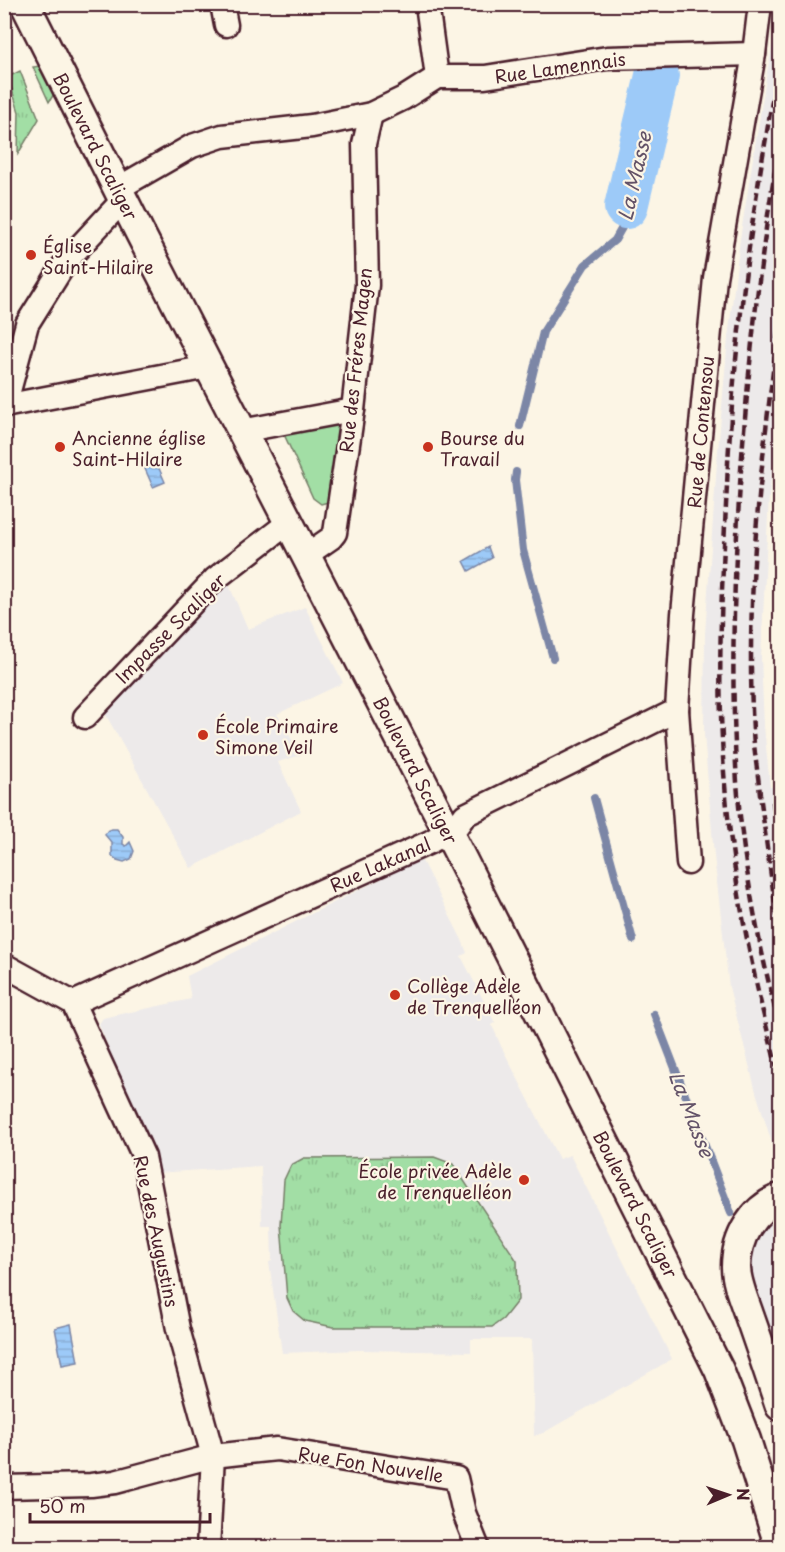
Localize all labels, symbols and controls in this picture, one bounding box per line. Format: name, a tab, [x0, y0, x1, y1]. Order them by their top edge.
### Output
street label: Rue Lamennais	[493, 44, 627, 90]
street label: Boulevard Scaliger	[47, 67, 145, 225]
water label: La Masse	[609, 127, 659, 223]
place label: Église Saint-Hilaire	[43, 232, 154, 280]
marker: Église Saint-Hilaire	[24, 248, 38, 262]
street label: Rue des Fréres Magen	[332, 266, 378, 454]
street label: Rue de Contensou	[680, 355, 720, 509]
place label: Ancienne église Saint-Hilaire	[72, 424, 206, 472]
place label: Bourse du Travail	[440, 424, 525, 472]
marker: Ancienne église Saint-Hilaire	[53, 440, 67, 454]
marker: Bourse du Travail	[421, 440, 435, 454]
street label: Impasse Scaliger	[109, 566, 232, 689]
street label: Boulevard Scaliger	[367, 691, 465, 849]
place label: École Primaire Simone Veil	[215, 712, 338, 760]
marker: École Primaire Simone Veil	[196, 728, 210, 742]
street label: Rue Lakanal	[325, 830, 435, 898]
place label: Collège Adèle de Trenquelléon	[407, 972, 542, 1020]
marker: Collège Adèle de Trenquelléon	[388, 988, 402, 1002]
water label: La Masse	[662, 1066, 723, 1163]
street label: Boulevard Scaliger	[587, 1125, 685, 1283]
street label: Rue des Augustins	[128, 1153, 186, 1309]
place label: École privée Adèle de Trenquelléon	[358, 1157, 512, 1205]
marker: École privée Adèle de Trenquelléon	[517, 1173, 531, 1187]
street label: Rue Fon Nouvelle	[296, 1439, 446, 1489]
north arrow	[698, 1465, 758, 1525]
scale bar	[30, 1486, 210, 1524]
text: N	[732, 1488, 756, 1501]
text: 50 m	[39, 1492, 86, 1519]

